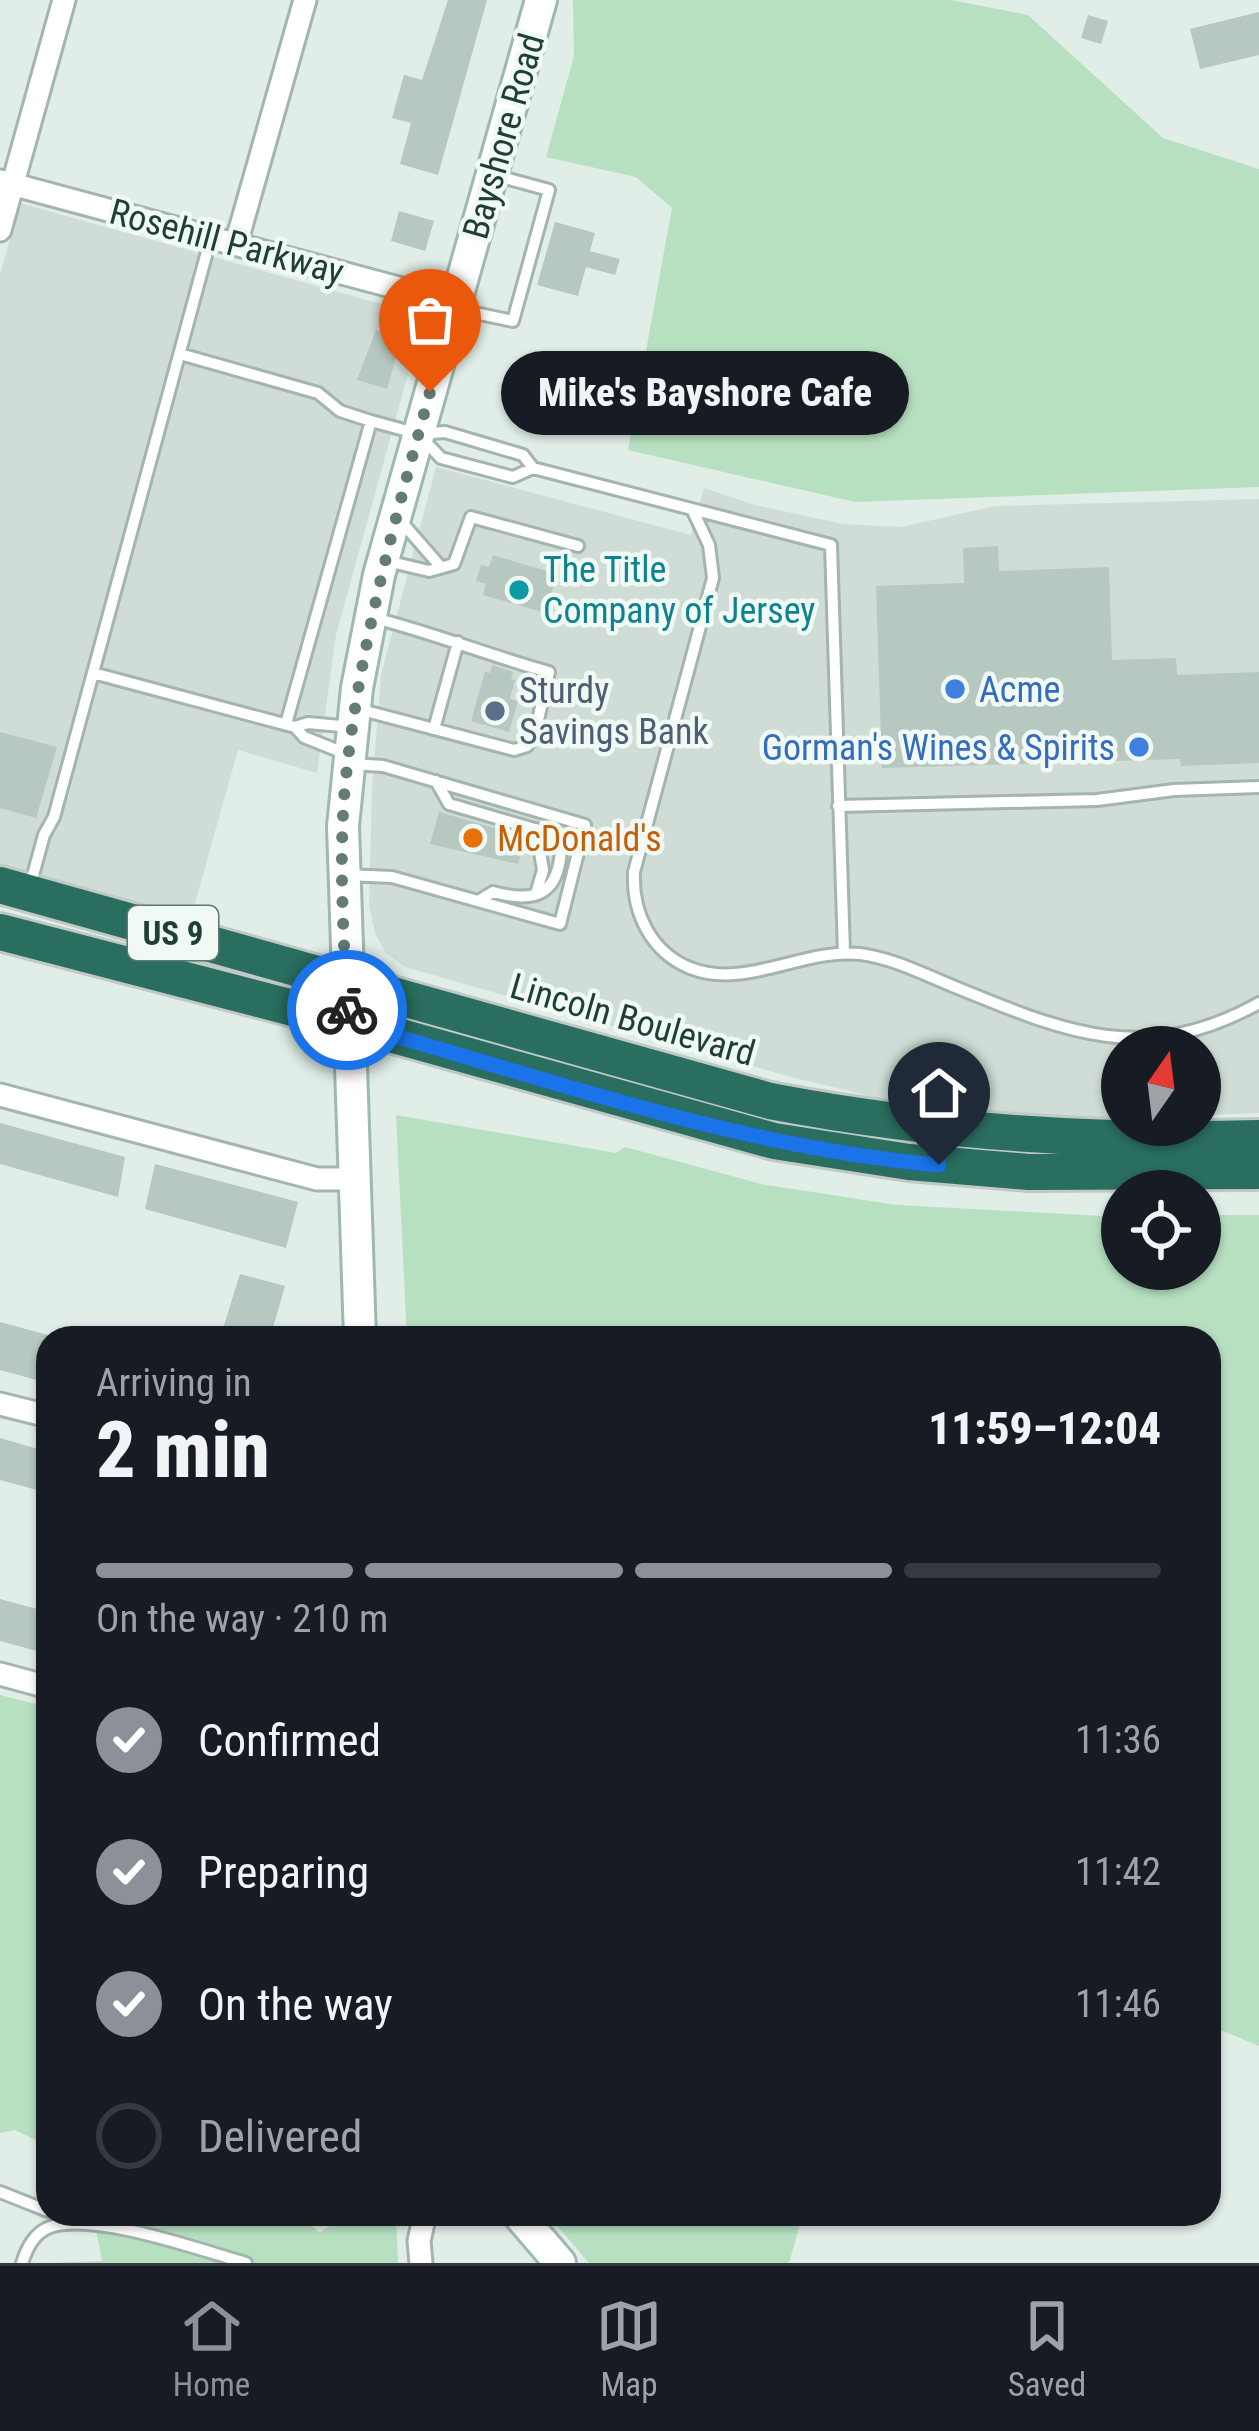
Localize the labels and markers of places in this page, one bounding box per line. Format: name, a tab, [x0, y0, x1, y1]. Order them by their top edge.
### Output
pin	[379, 269, 481, 392]
callout: Mike's Bayshore Cafe	[502, 350, 910, 434]
place label: The Title Company of Jersey	[543, 549, 815, 632]
marker: The Title Company of Jersey	[506, 577, 532, 603]
place label: Acme	[979, 669, 1060, 711]
place label: Sturdy Savings Bank	[519, 670, 709, 753]
marker: Acme	[942, 676, 968, 702]
marker: Sturdy Savings Bank	[482, 698, 508, 724]
place label: Gorman's Wines & Spirits	[762, 727, 1115, 769]
marker: Gorman's Wines & Spirits	[1126, 734, 1152, 760]
place label: McDonald's	[497, 818, 662, 860]
marker: McDonald's	[460, 825, 486, 851]
pin	[888, 1042, 990, 1165]

